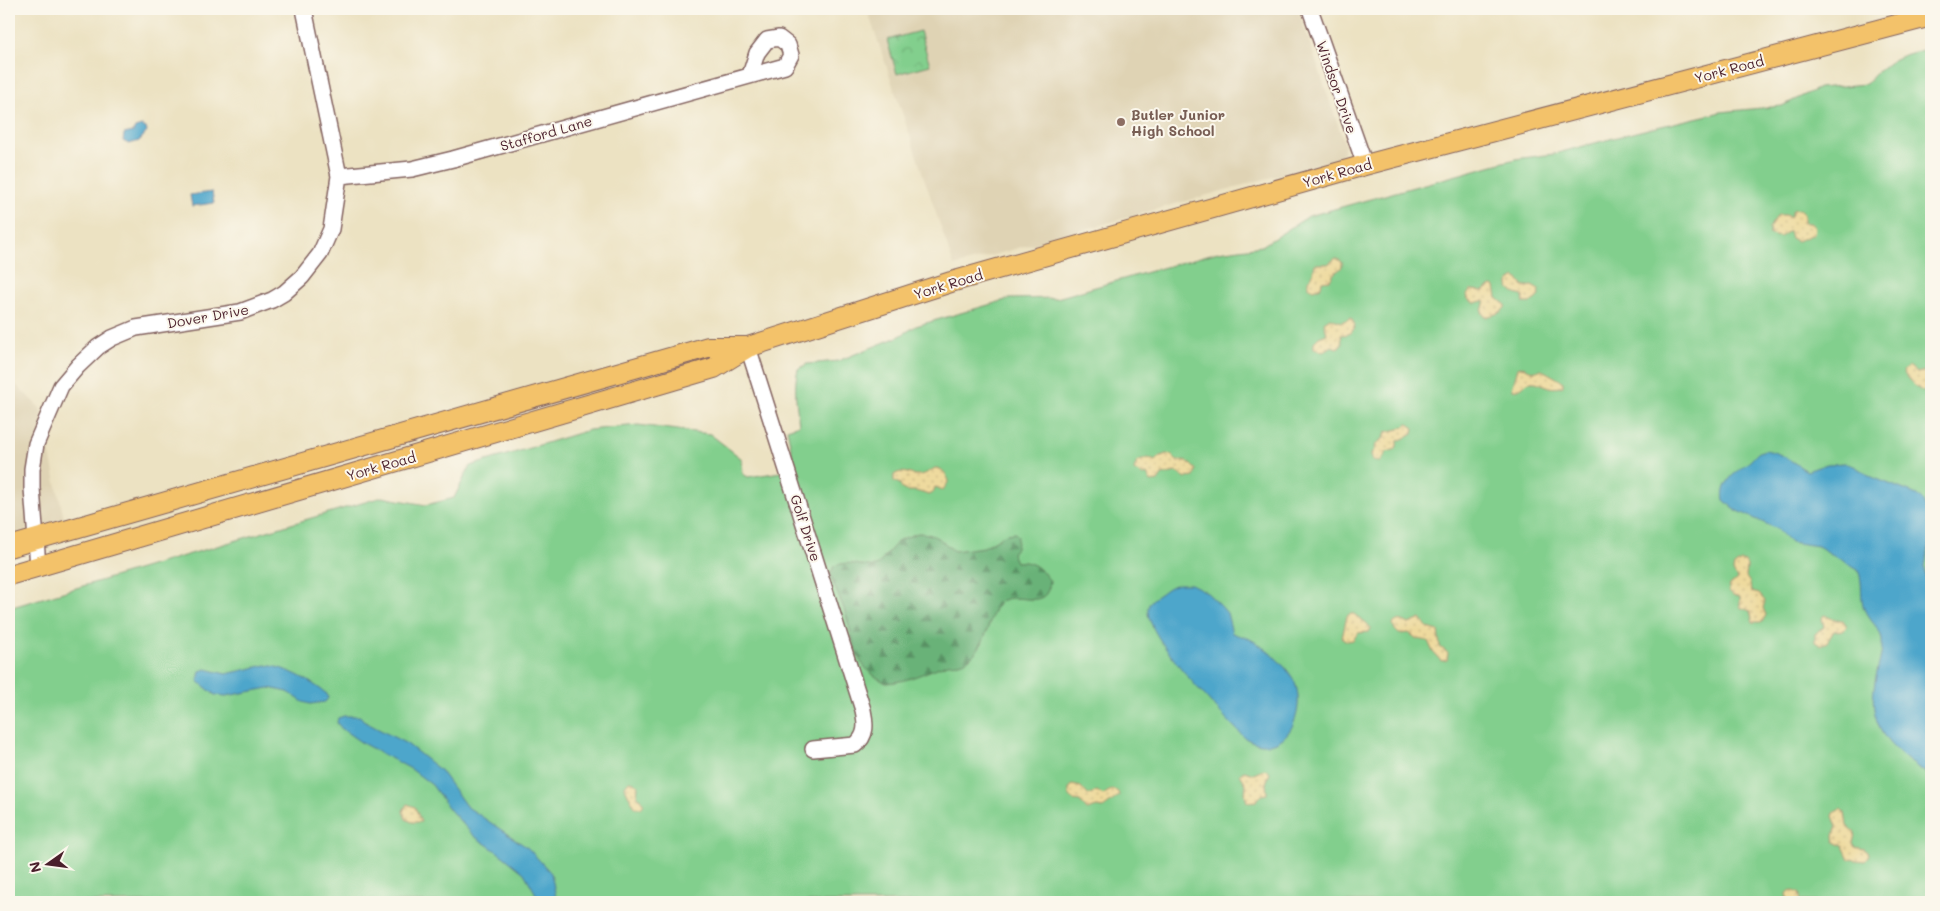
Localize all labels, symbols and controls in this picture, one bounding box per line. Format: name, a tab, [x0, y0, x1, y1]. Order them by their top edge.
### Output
street label: Windsor Drive	[1312, 38, 1362, 136]
street label: York Road	[1692, 51, 1766, 87]
place label: Butler Junior High School	[1131, 105, 1225, 140]
street label: Stafford Lane	[498, 111, 594, 155]
marker: Butler Junior High School	[1115, 116, 1127, 128]
street label: York Road	[1300, 154, 1374, 192]
street label: York Road	[911, 264, 985, 304]
street label: Dover Drive	[166, 299, 250, 333]
street label: York Road	[344, 447, 418, 485]
street label: Golf Drive	[786, 492, 826, 564]
north arrow	[22, 838, 72, 888]
text: N	[24, 860, 45, 875]

